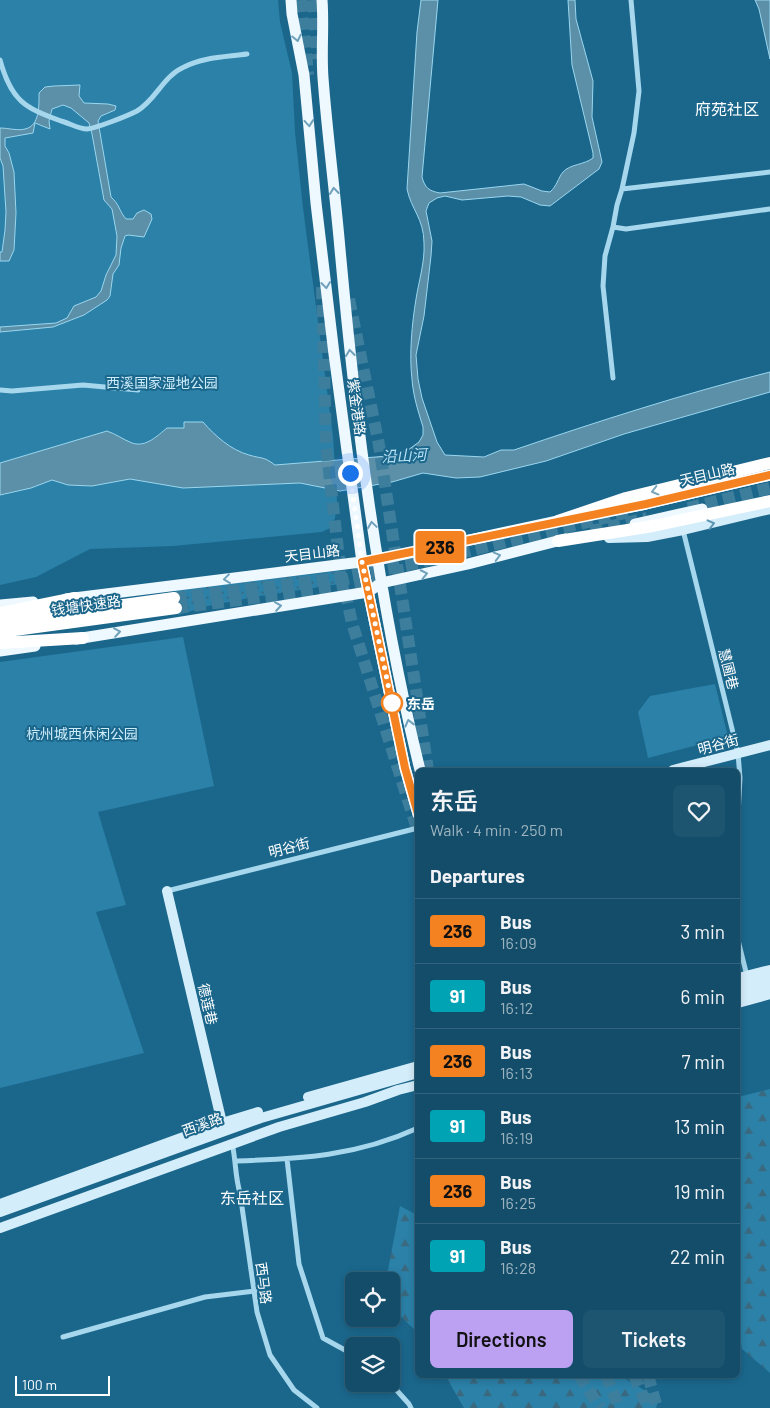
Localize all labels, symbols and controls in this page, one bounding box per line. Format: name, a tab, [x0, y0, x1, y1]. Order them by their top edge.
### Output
one-way arrow	[291, 33, 301, 42]
district label: 府苑社区	[695, 99, 759, 118]
one-way arrow	[303, 120, 314, 128]
one-way arrow	[329, 187, 340, 195]
one-way arrow	[320, 281, 331, 289]
one-way arrow	[345, 349, 356, 357]
park label: 西溪国家湿地公园	[106, 374, 218, 391]
street label: 紫金港路	[345, 378, 369, 436]
water label: 沿山河	[381, 445, 430, 465]
street label: 天目山路	[678, 459, 736, 489]
your location	[338, 461, 363, 486]
one-way arrow	[650, 485, 659, 496]
one-way arrow	[706, 519, 714, 529]
one-way arrow	[367, 521, 378, 529]
line badge: 236	[411, 531, 469, 563]
text: 236	[425, 536, 455, 558]
street label: 天目山路	[283, 541, 341, 565]
one-way arrow	[493, 552, 501, 562]
one-way arrow	[420, 569, 429, 580]
one-way arrow	[222, 573, 230, 584]
street label: 钱塘快速路	[50, 592, 122, 618]
one-way arrow	[274, 601, 282, 612]
one-way arrow	[113, 628, 122, 638]
street label: 慧圃巷	[716, 647, 742, 691]
marker: 东岳	[381, 692, 403, 714]
place label: 东岳	[407, 695, 435, 712]
one-way arrow	[404, 719, 414, 727]
park label: 杭州城西休闲公园	[26, 725, 138, 742]
street label: 明谷街	[696, 730, 740, 758]
button: heart	[673, 785, 725, 837]
text: 东岳	[430, 786, 478, 815]
text: Walk · 4 min · 250 m	[430, 820, 563, 839]
street label: 明谷街	[267, 834, 311, 860]
text: Departures	[430, 864, 525, 887]
text: Bus	[500, 910, 532, 933]
text: 236	[443, 920, 472, 942]
text: 3 min	[681, 920, 725, 943]
text: 16:09	[500, 933, 537, 952]
text: Bus	[500, 975, 532, 998]
street label: 德莲巷	[195, 982, 221, 1026]
text: 91	[450, 985, 465, 1007]
text: 6 min	[681, 985, 725, 1008]
text: 16:12	[500, 998, 533, 1017]
text: Bus	[500, 1040, 532, 1063]
text: 236	[443, 1050, 472, 1072]
text: 7 min	[681, 1050, 725, 1073]
text: 16:13	[500, 1063, 533, 1082]
text: Bus	[500, 1105, 532, 1128]
street label: 西溪路	[179, 1109, 225, 1139]
text: 91	[450, 1115, 465, 1137]
text: 13 min	[674, 1115, 725, 1138]
text: 16:19	[500, 1128, 533, 1147]
text: Bus	[500, 1170, 532, 1193]
text: 236	[443, 1180, 472, 1202]
text: 19 min	[674, 1180, 725, 1203]
district label: 东岳社区	[220, 1188, 284, 1207]
text: 16:25	[500, 1193, 536, 1212]
text: Bus	[500, 1235, 532, 1258]
text: 91	[450, 1245, 465, 1267]
text: 22 min	[670, 1245, 725, 1268]
text: 16:28	[500, 1258, 536, 1277]
street label: 西马路	[253, 1261, 275, 1305]
map controls	[345, 1272, 400, 1392]
button: locate	[345, 1272, 400, 1327]
button: Directions	[430, 1310, 573, 1368]
button: Tickets	[583, 1310, 725, 1368]
button: layers	[345, 1337, 400, 1392]
scale bar	[15, 1373, 110, 1396]
text: 100 m	[22, 1376, 57, 1393]

